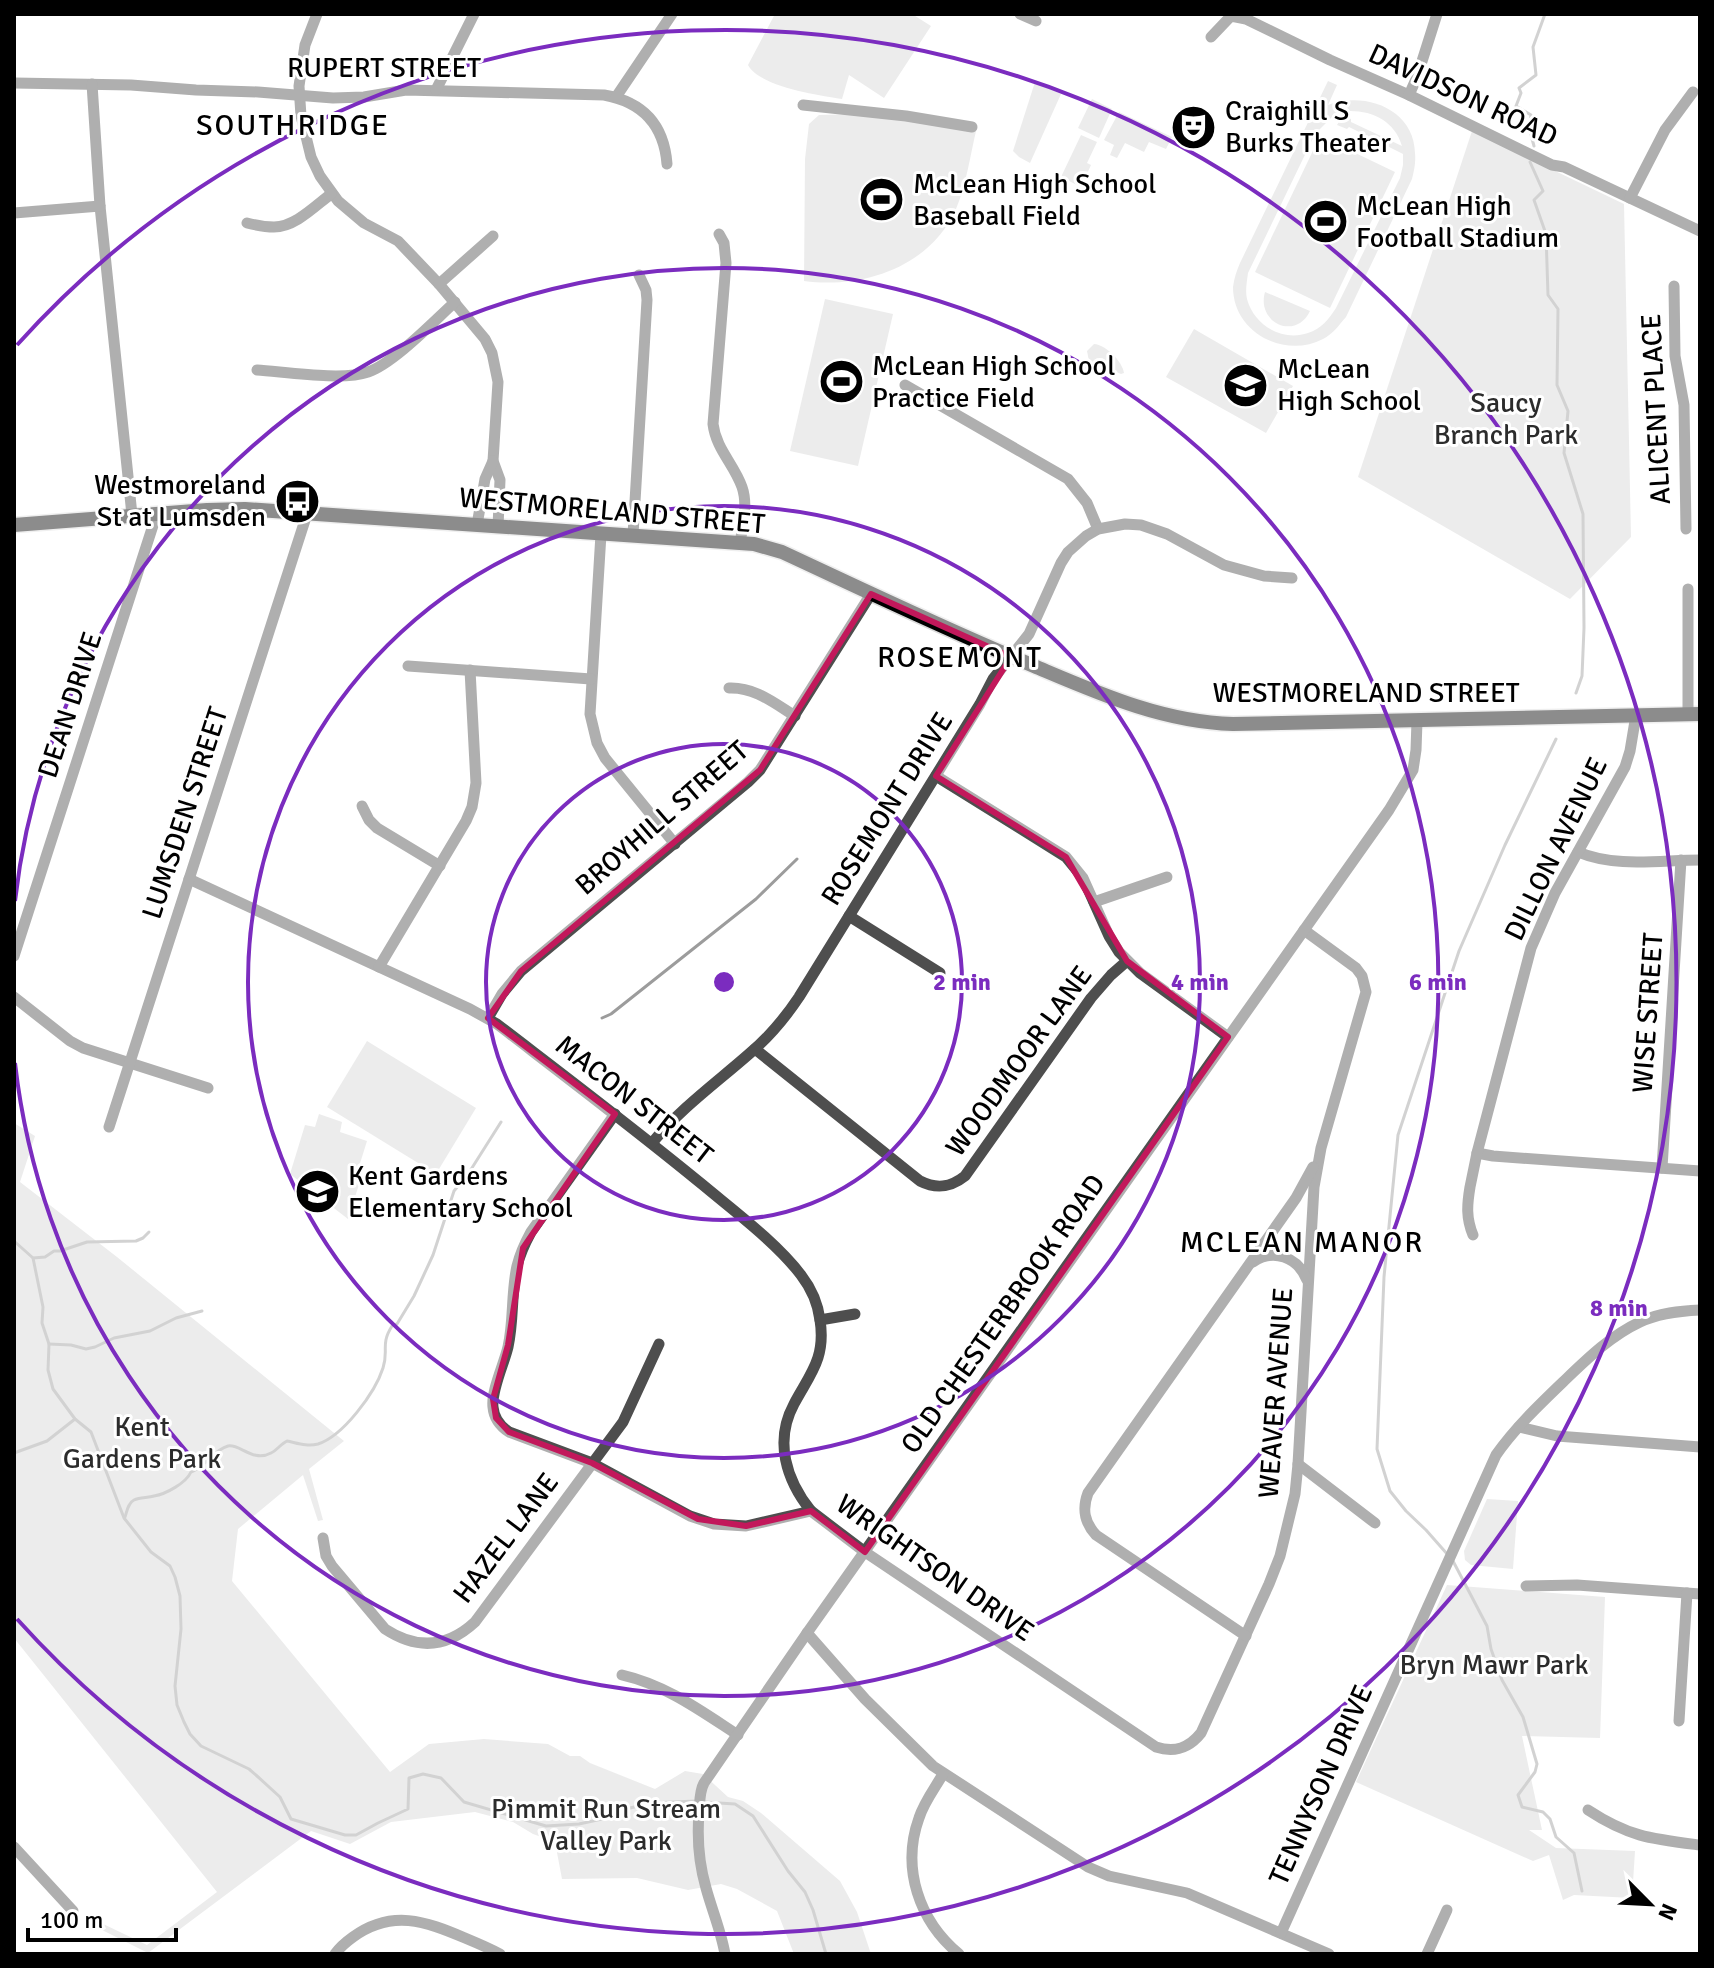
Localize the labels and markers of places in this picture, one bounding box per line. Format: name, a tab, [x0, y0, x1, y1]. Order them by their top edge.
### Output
place label: Craighill S Burks Theater	[1225, 94, 1392, 160]
theatre icon: Craighill S Burks Theater	[1170, 103, 1218, 151]
place label: McLean High School Baseball Field	[913, 167, 1156, 233]
sports icon: McLean High School Baseball Field	[858, 176, 906, 224]
place label: McLean High Football Stadium	[1356, 189, 1559, 255]
sports icon: McLean High Football Stadium	[1301, 198, 1349, 246]
place label: McLean High School Practice Field	[872, 349, 1115, 415]
place label: McLean High School	[1277, 352, 1421, 418]
sports icon: McLean High School Practice Field	[817, 358, 865, 406]
school or university icon: McLean High School	[1222, 361, 1270, 409]
place label: Westmoreland St at Lumsden	[94, 468, 266, 534]
bus stop icon: Westmoreland St at Lumsden	[273, 477, 321, 525]
centre of rings	[710, 968, 738, 996]
place label: Kent Gardens Elementary School	[348, 1159, 573, 1225]
school or university icon: Kent Gardens Elementary School	[293, 1168, 341, 1216]

